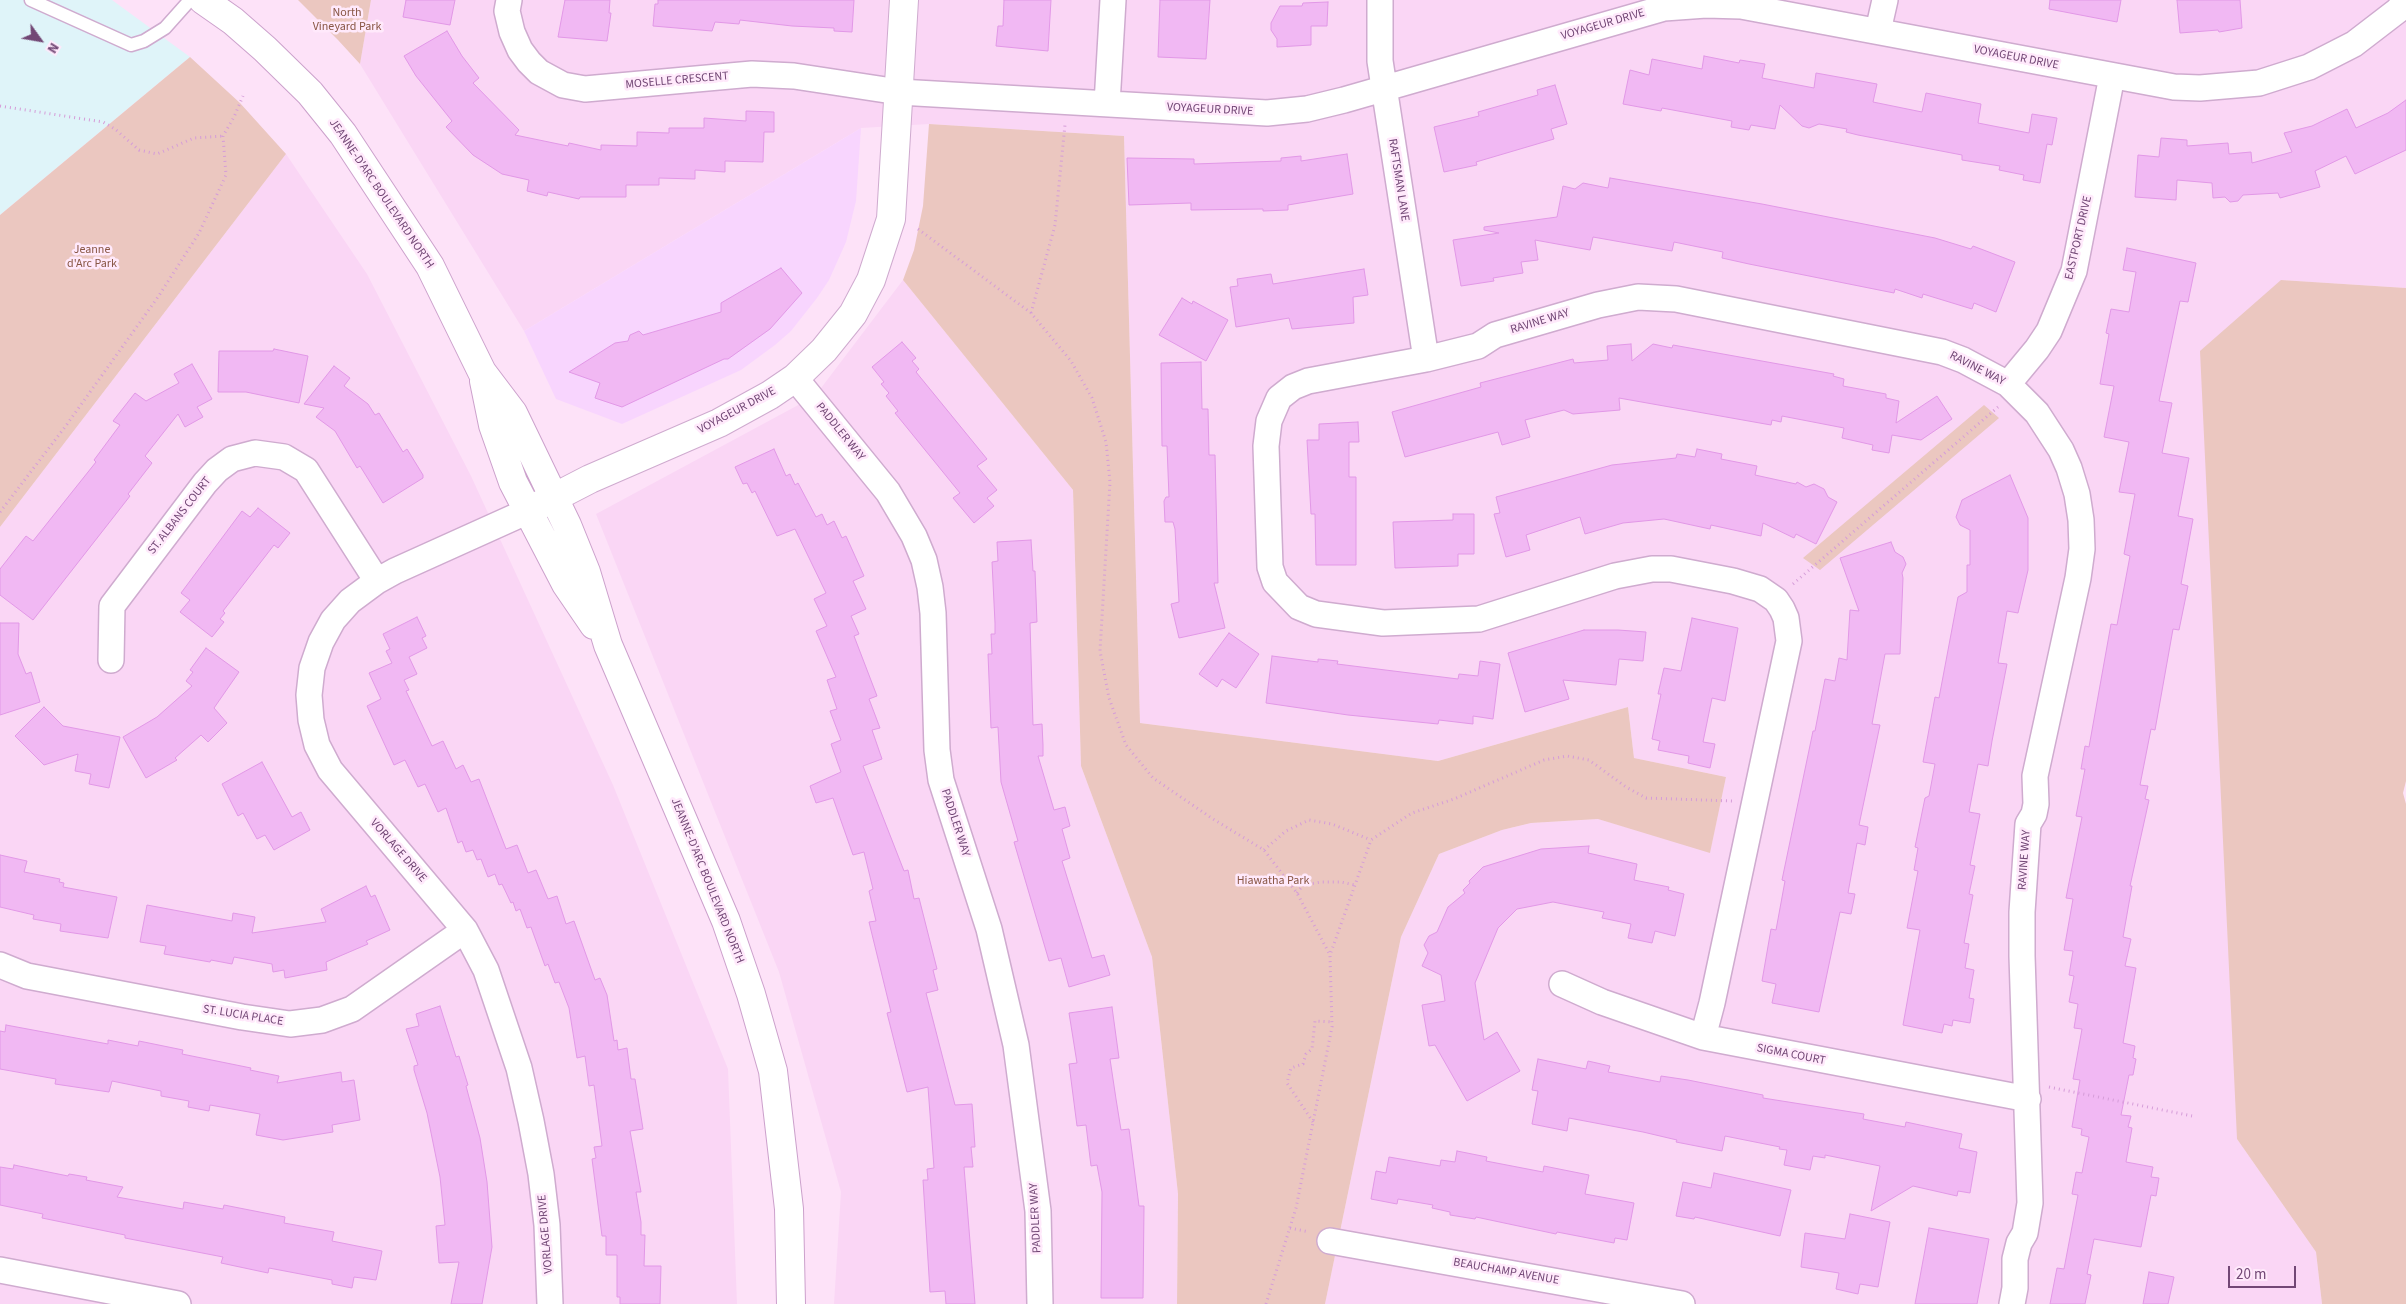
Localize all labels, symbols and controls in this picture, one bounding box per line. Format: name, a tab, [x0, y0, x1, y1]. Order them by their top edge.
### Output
park label: North Vineyard Park	[313, 6, 381, 34]
street label: VOYAGEUR DRIVE	[1560, 6, 1646, 44]
north arrow	[15, 15, 65, 65]
text: N	[42, 39, 64, 57]
street label: VOYAGEUR DRIVE	[1972, 43, 2060, 73]
street label: MOSELLE CRESCENT	[625, 69, 729, 93]
street label: VOYAGEUR DRIVE	[1167, 101, 1253, 119]
street label: JEANNE-D'ARC BOULEVARD NORTH	[325, 117, 437, 271]
street label: RAFTSMAN LANE	[1384, 138, 1412, 222]
street label: EASTPORT DRIVE	[2062, 195, 2096, 281]
park label: Jeanne d'Arc Park	[67, 243, 117, 271]
street label: RAVINE WAY	[1509, 306, 1571, 338]
street label: RAVINE WAY	[1947, 349, 2007, 389]
street label: VOYAGEUR DRIVE	[696, 384, 778, 438]
street label: PADDLER WAY	[812, 400, 868, 464]
street label: ST. ALBANS COURT	[145, 474, 215, 558]
street label: PADDLER WAY	[937, 787, 973, 859]
street label: JEANNE-D'ARC BOULEVARD NORTH	[667, 796, 747, 966]
street label: VORLAGE DRIVE	[367, 816, 429, 886]
street label: RAVINE WAY	[2016, 829, 2034, 891]
park label: Hiawatha Park	[1237, 874, 1309, 888]
street label: ST. LUCIA PLACE	[202, 1003, 284, 1029]
street label: SIGMA COURT	[1755, 1041, 1827, 1069]
street label: PADDLER WAY	[1027, 1182, 1045, 1254]
street label: VORLAGE DRIVE	[535, 1194, 557, 1274]
street label: BEAUCHAMP AVENUE	[1452, 1256, 1560, 1288]
scale bar	[2231, 1256, 2298, 1288]
text: 20 m	[2236, 1264, 2266, 1285]

